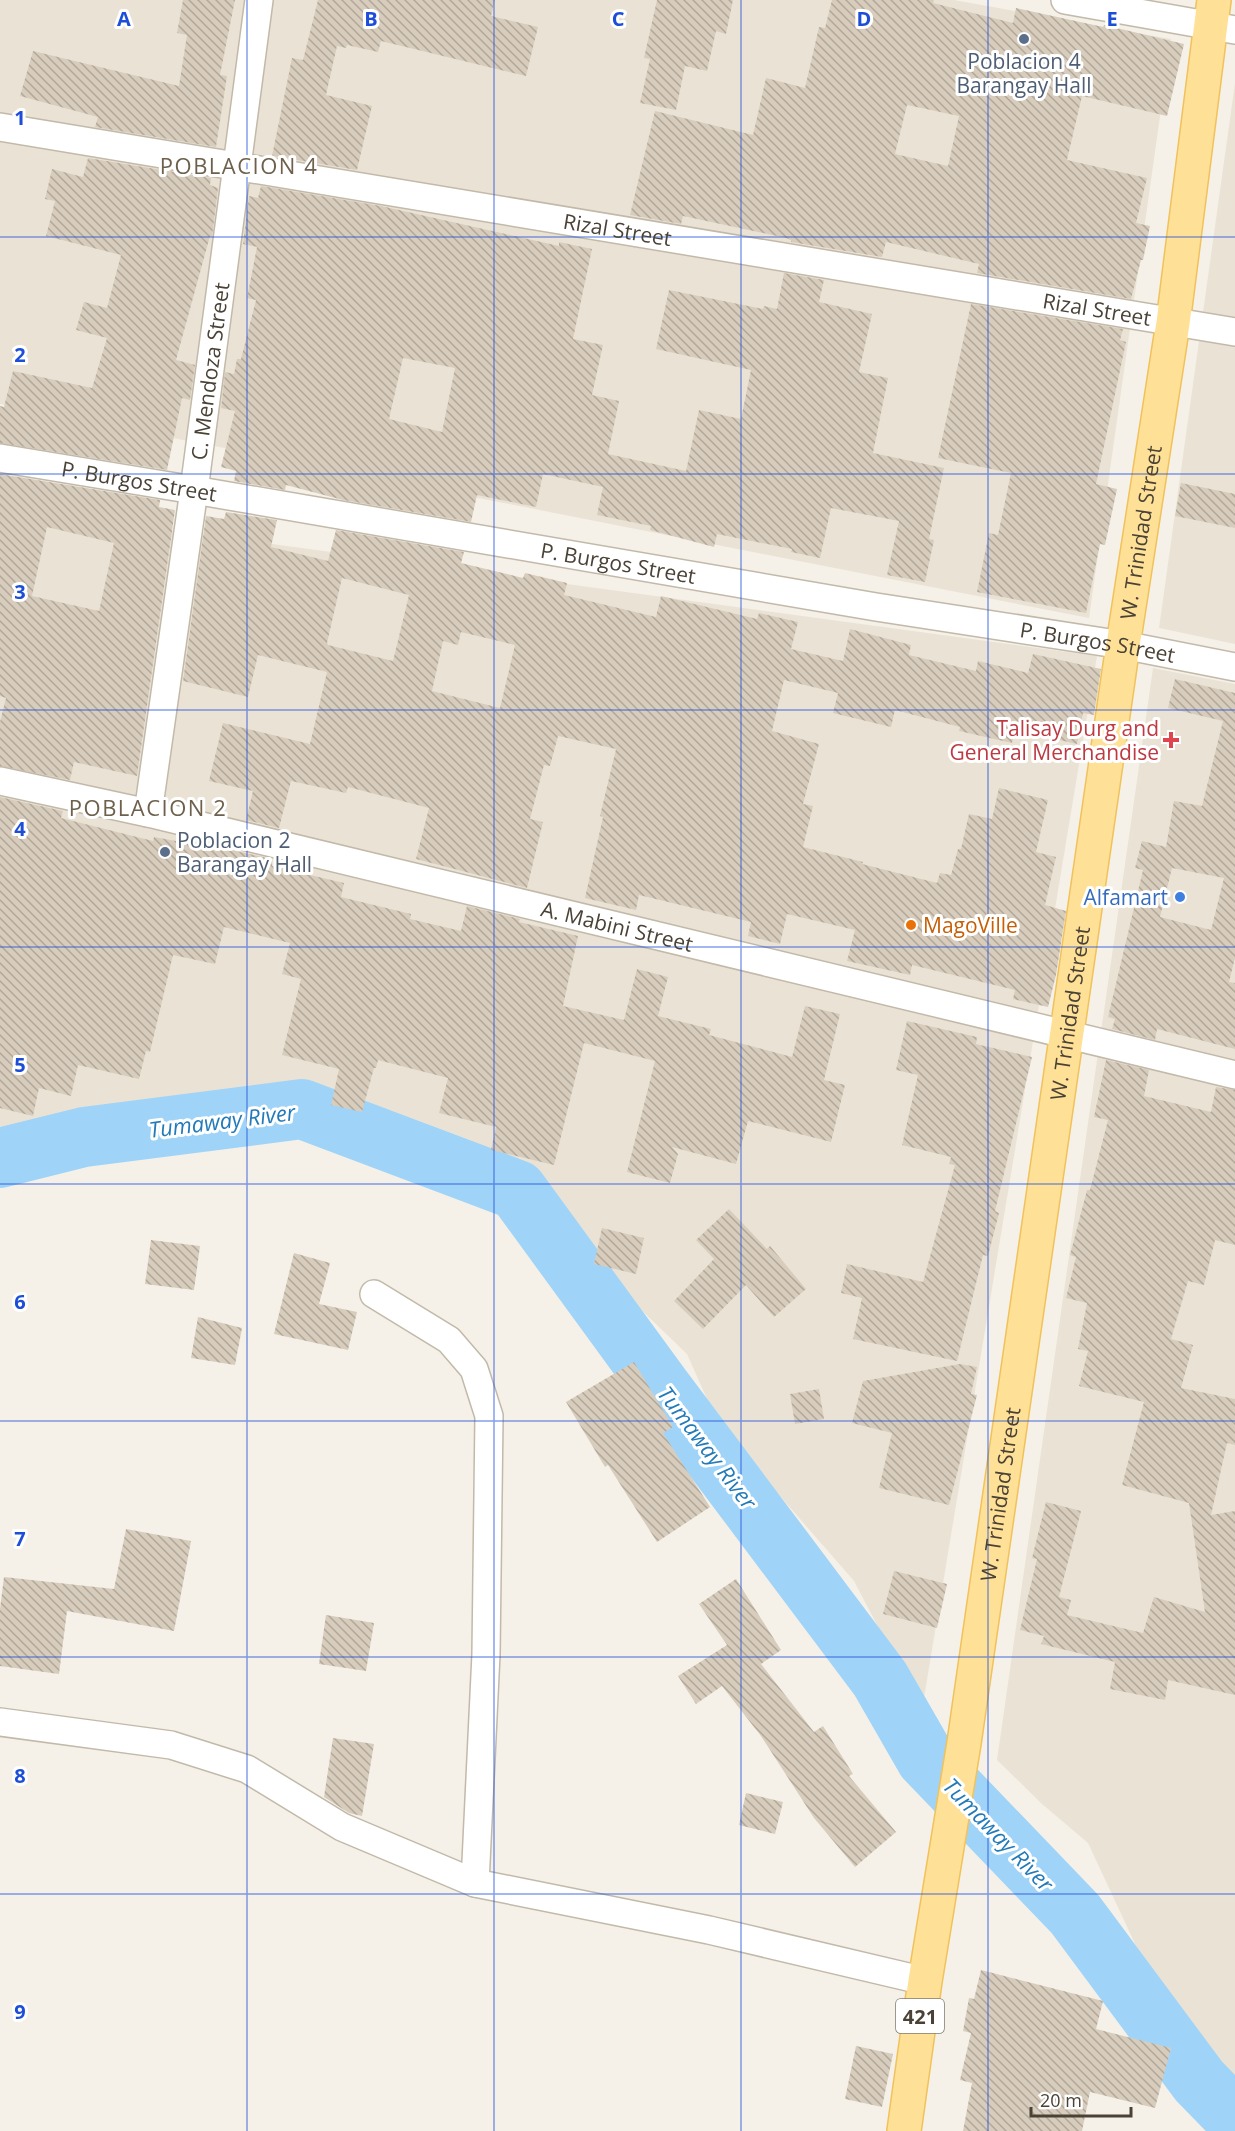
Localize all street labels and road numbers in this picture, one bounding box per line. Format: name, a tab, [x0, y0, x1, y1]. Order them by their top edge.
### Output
street label: Rizal Street	[561, 207, 674, 252]
street label: C. Mendoza Street	[184, 281, 235, 462]
street label: Rizal Street	[1041, 286, 1153, 332]
street label: W. Trinidad Street	[1113, 444, 1168, 621]
street label: P. Burgos Street	[59, 454, 219, 508]
street label: P. Burgos Street	[538, 536, 698, 590]
street label: P. Burgos Street	[1018, 615, 1178, 669]
street label: A. Mabini Street	[538, 894, 696, 958]
street label: W. Trinidad Street	[1043, 924, 1096, 1102]
street label: W. Trinidad Street	[974, 1405, 1026, 1583]
road number: 421	[896, 1999, 944, 2033]

